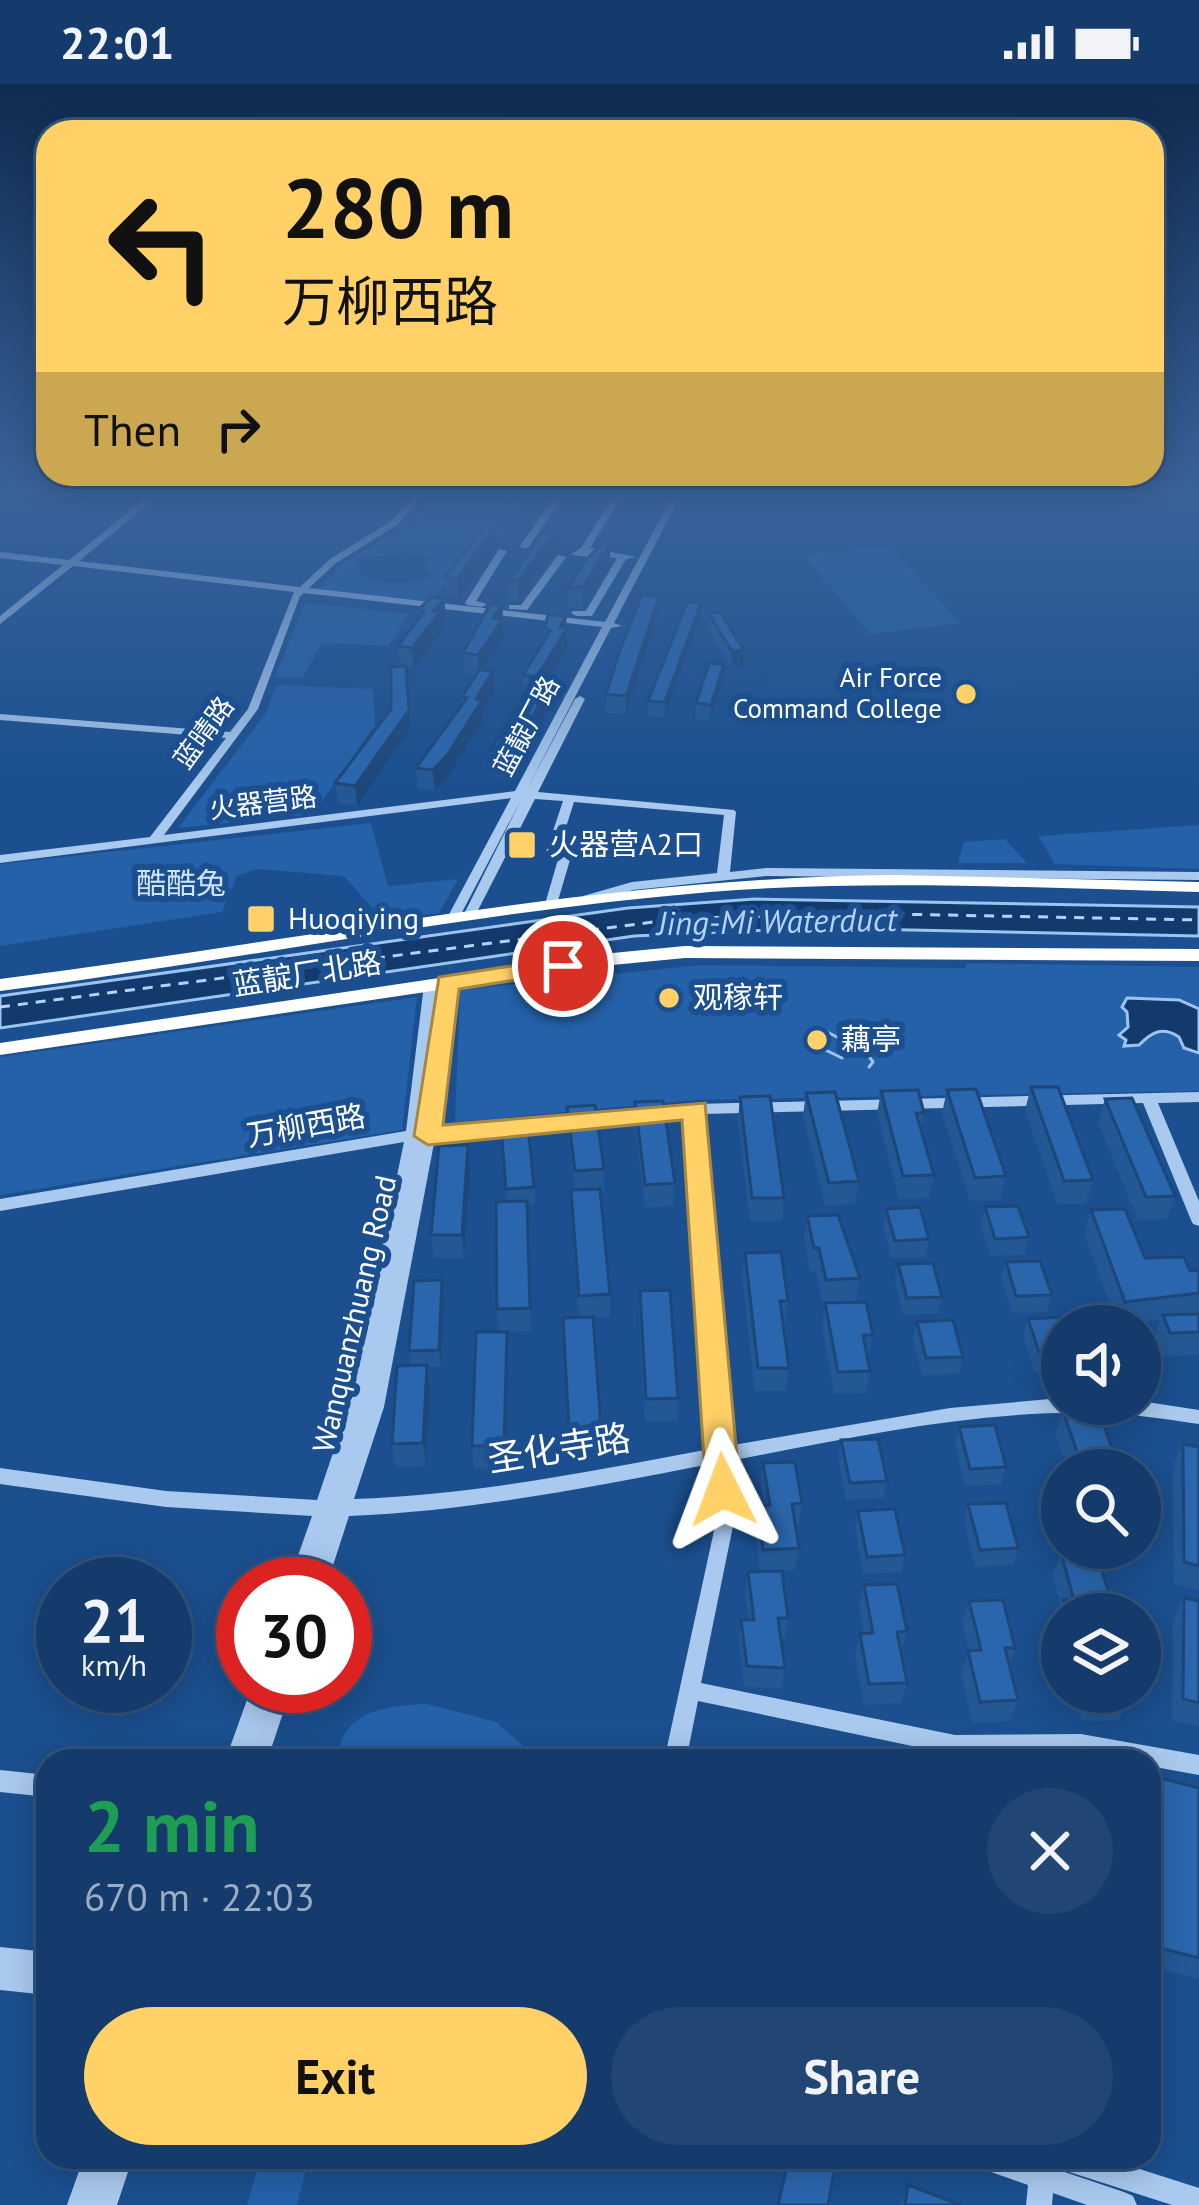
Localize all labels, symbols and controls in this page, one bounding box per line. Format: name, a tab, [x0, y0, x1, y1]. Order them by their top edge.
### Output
text: 22:01	[60, 13, 174, 71]
text: 280 m	[282, 152, 514, 261]
icon: left	[84, 168, 240, 324]
text: 万柳西路	[282, 266, 498, 336]
icon: right	[205, 396, 271, 462]
text: Then	[84, 400, 181, 458]
place label: Air Force Command College	[733, 660, 942, 725]
street label: 蓝靛厂路	[486, 670, 566, 781]
marker: Air Force Command College	[953, 681, 979, 707]
street label: 蓝晴路	[166, 690, 241, 775]
street label: 火器营路	[207, 779, 319, 825]
place label: 火器营A2口	[549, 824, 703, 863]
marker: 火器营A2口	[506, 829, 538, 861]
park label: 酷酷兔	[136, 863, 226, 902]
water label: Jing-Mi Waterduct	[654, 897, 899, 944]
place label: Huoqiying	[288, 898, 419, 937]
marker: Huoqiying	[245, 903, 277, 935]
pin	[512, 915, 614, 1017]
icon: arrive	[530, 933, 596, 999]
street label: 蓝靛厂北路	[230, 942, 384, 1004]
place label: 观稼轩	[693, 977, 783, 1016]
marker: 观稼轩	[656, 985, 682, 1011]
place label: 藕亭	[841, 1019, 901, 1058]
marker: 藕亭	[804, 1027, 830, 1053]
street label: 万柳西路	[243, 1095, 368, 1154]
street label: Wanquanzhuang Road	[303, 1171, 404, 1456]
map controls	[1041, 1305, 1161, 1713]
button: sound	[1041, 1305, 1161, 1425]
street label: 圣化寺路	[484, 1413, 634, 1482]
position arrow	[660, 1427, 786, 1553]
button: search	[1041, 1449, 1161, 1569]
speed limit sign: 30	[216, 1557, 372, 1713]
text: 21	[80, 1581, 148, 1659]
button: layers	[1041, 1593, 1161, 1713]
text: km/h	[81, 1645, 147, 1684]
text: 2 min	[84, 1779, 260, 1872]
button: close	[987, 1788, 1113, 1914]
text: 670 m · 22:03	[84, 1871, 315, 1922]
button: Exit	[84, 2007, 587, 2145]
button: Share	[611, 2007, 1113, 2145]

